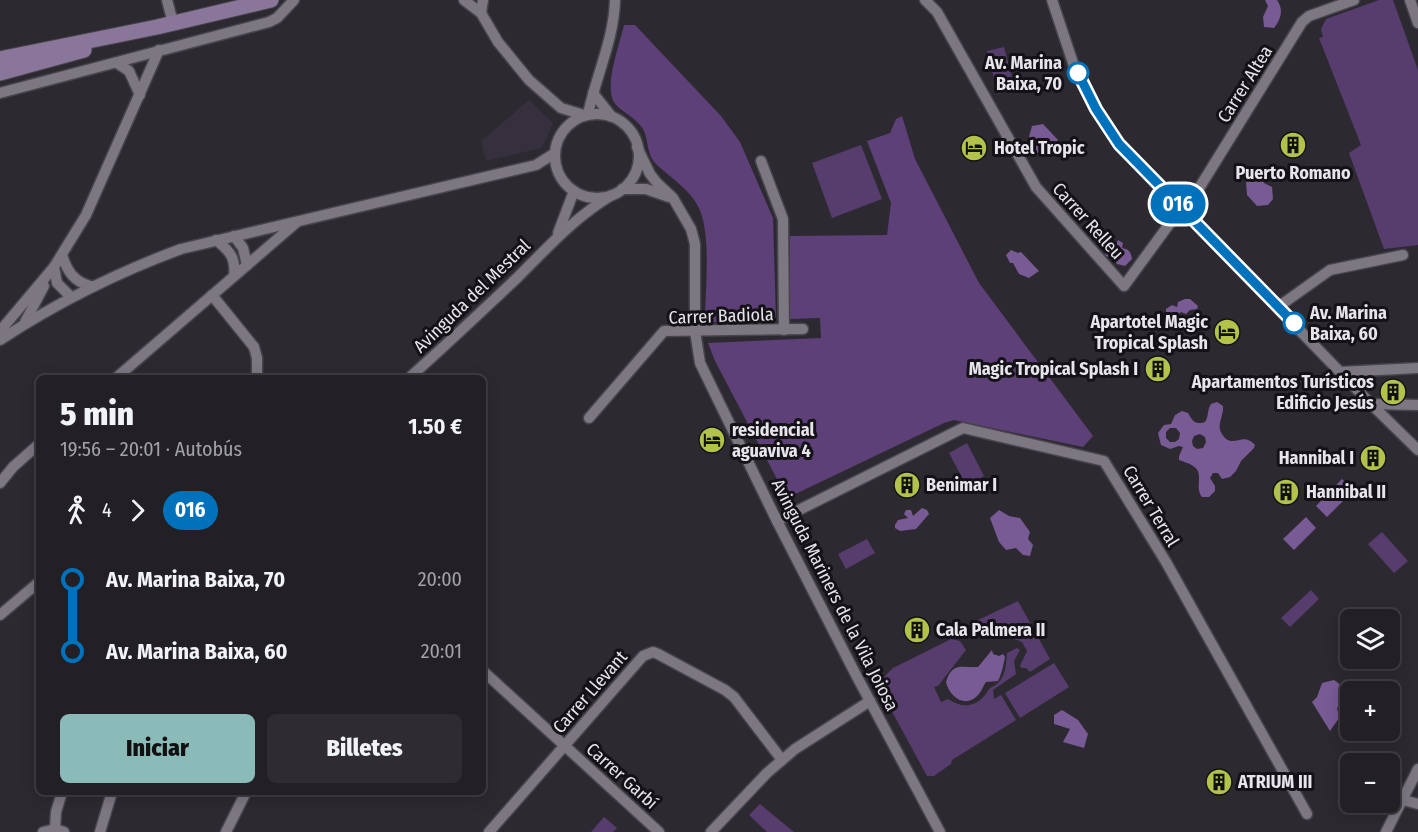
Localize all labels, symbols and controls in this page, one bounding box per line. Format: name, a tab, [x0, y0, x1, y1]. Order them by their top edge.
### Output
street label: Carrer Altea	[1213, 41, 1277, 127]
place label: Av. Marina Baixa, 70	[984, 52, 1062, 95]
marker: Av. Marina Baixa, 70	[1067, 62, 1089, 84]
building icon: Puerto Romano	[1278, 130, 1308, 160]
hotel icon: Hotel Tropic	[959, 133, 989, 163]
place label: Hotel Tropic	[994, 137, 1085, 159]
place label: Puerto Romano	[1235, 162, 1351, 184]
street label: Carrer Relleu	[1048, 178, 1128, 264]
line badge: 016	[1144, 184, 1212, 224]
text: 016	[1163, 191, 1193, 217]
street label: Avinguda del Mestral	[409, 235, 535, 357]
place label: Av. Marina Baixa, 60	[1309, 302, 1387, 345]
street label: Carrer Badiola	[668, 303, 774, 329]
place label: Apartotel Magic Tropical Splash	[1089, 311, 1208, 354]
marker: Av. Marina Baixa, 60	[1283, 312, 1305, 334]
hotel icon: Apartotel Magic Tropical Splash	[1212, 317, 1242, 347]
building icon: Magic Tropical Splash I	[1143, 354, 1173, 384]
place label: Magic Tropical Splash I	[969, 358, 1138, 380]
place label: Apartamentos Turísticos Edificio Jesús	[1191, 371, 1374, 414]
building icon: Apartamentos Turísticos Edificio Jesús	[1378, 377, 1408, 407]
text: 5 min	[60, 394, 134, 434]
text: 1.50 €	[408, 413, 462, 440]
place label: residencial aguaviva 4	[732, 419, 814, 462]
hotel icon: residencial aguaviva 4	[697, 425, 727, 455]
text: 19:56 – 20:01 · Autobús	[60, 437, 242, 461]
building icon: Hannibal I	[1358, 443, 1388, 473]
place label: Hannibal I	[1279, 447, 1354, 469]
street label: Carrer Terral	[1118, 461, 1184, 551]
building icon: Benimar I	[892, 470, 922, 500]
place label: Benimar I	[926, 474, 997, 496]
street label: Avinguda Mariners de la Vila Joiosa	[767, 475, 903, 715]
building icon: Hannibal II	[1271, 477, 1301, 507]
place label: Hannibal II	[1306, 481, 1386, 503]
icon: walk	[60, 494, 93, 527]
icon: forward	[121, 494, 154, 527]
text: 016	[175, 497, 206, 523]
text: 4	[102, 498, 112, 522]
text: Av. Marina Baixa, 70	[106, 566, 285, 593]
text: 20:00	[418, 567, 462, 591]
map controls	[1340, 609, 1400, 813]
button: layers	[1340, 609, 1400, 669]
building icon: Cala Palmera II	[902, 615, 932, 645]
place label: Cala Palmera II	[936, 619, 1045, 641]
text: Av. Marina Baixa, 60	[106, 638, 288, 665]
text: 20:01	[421, 639, 462, 663]
street label: Carrer Llevant	[548, 646, 632, 738]
button: +	[1340, 681, 1400, 741]
button: Iniciar	[60, 714, 255, 783]
button: Billetes	[267, 714, 462, 783]
street label: Carrer Garbí	[582, 738, 663, 814]
button: −	[1340, 753, 1400, 813]
building icon: ATRIUM III	[1204, 767, 1234, 797]
place label: ATRIUM III	[1237, 771, 1312, 793]

